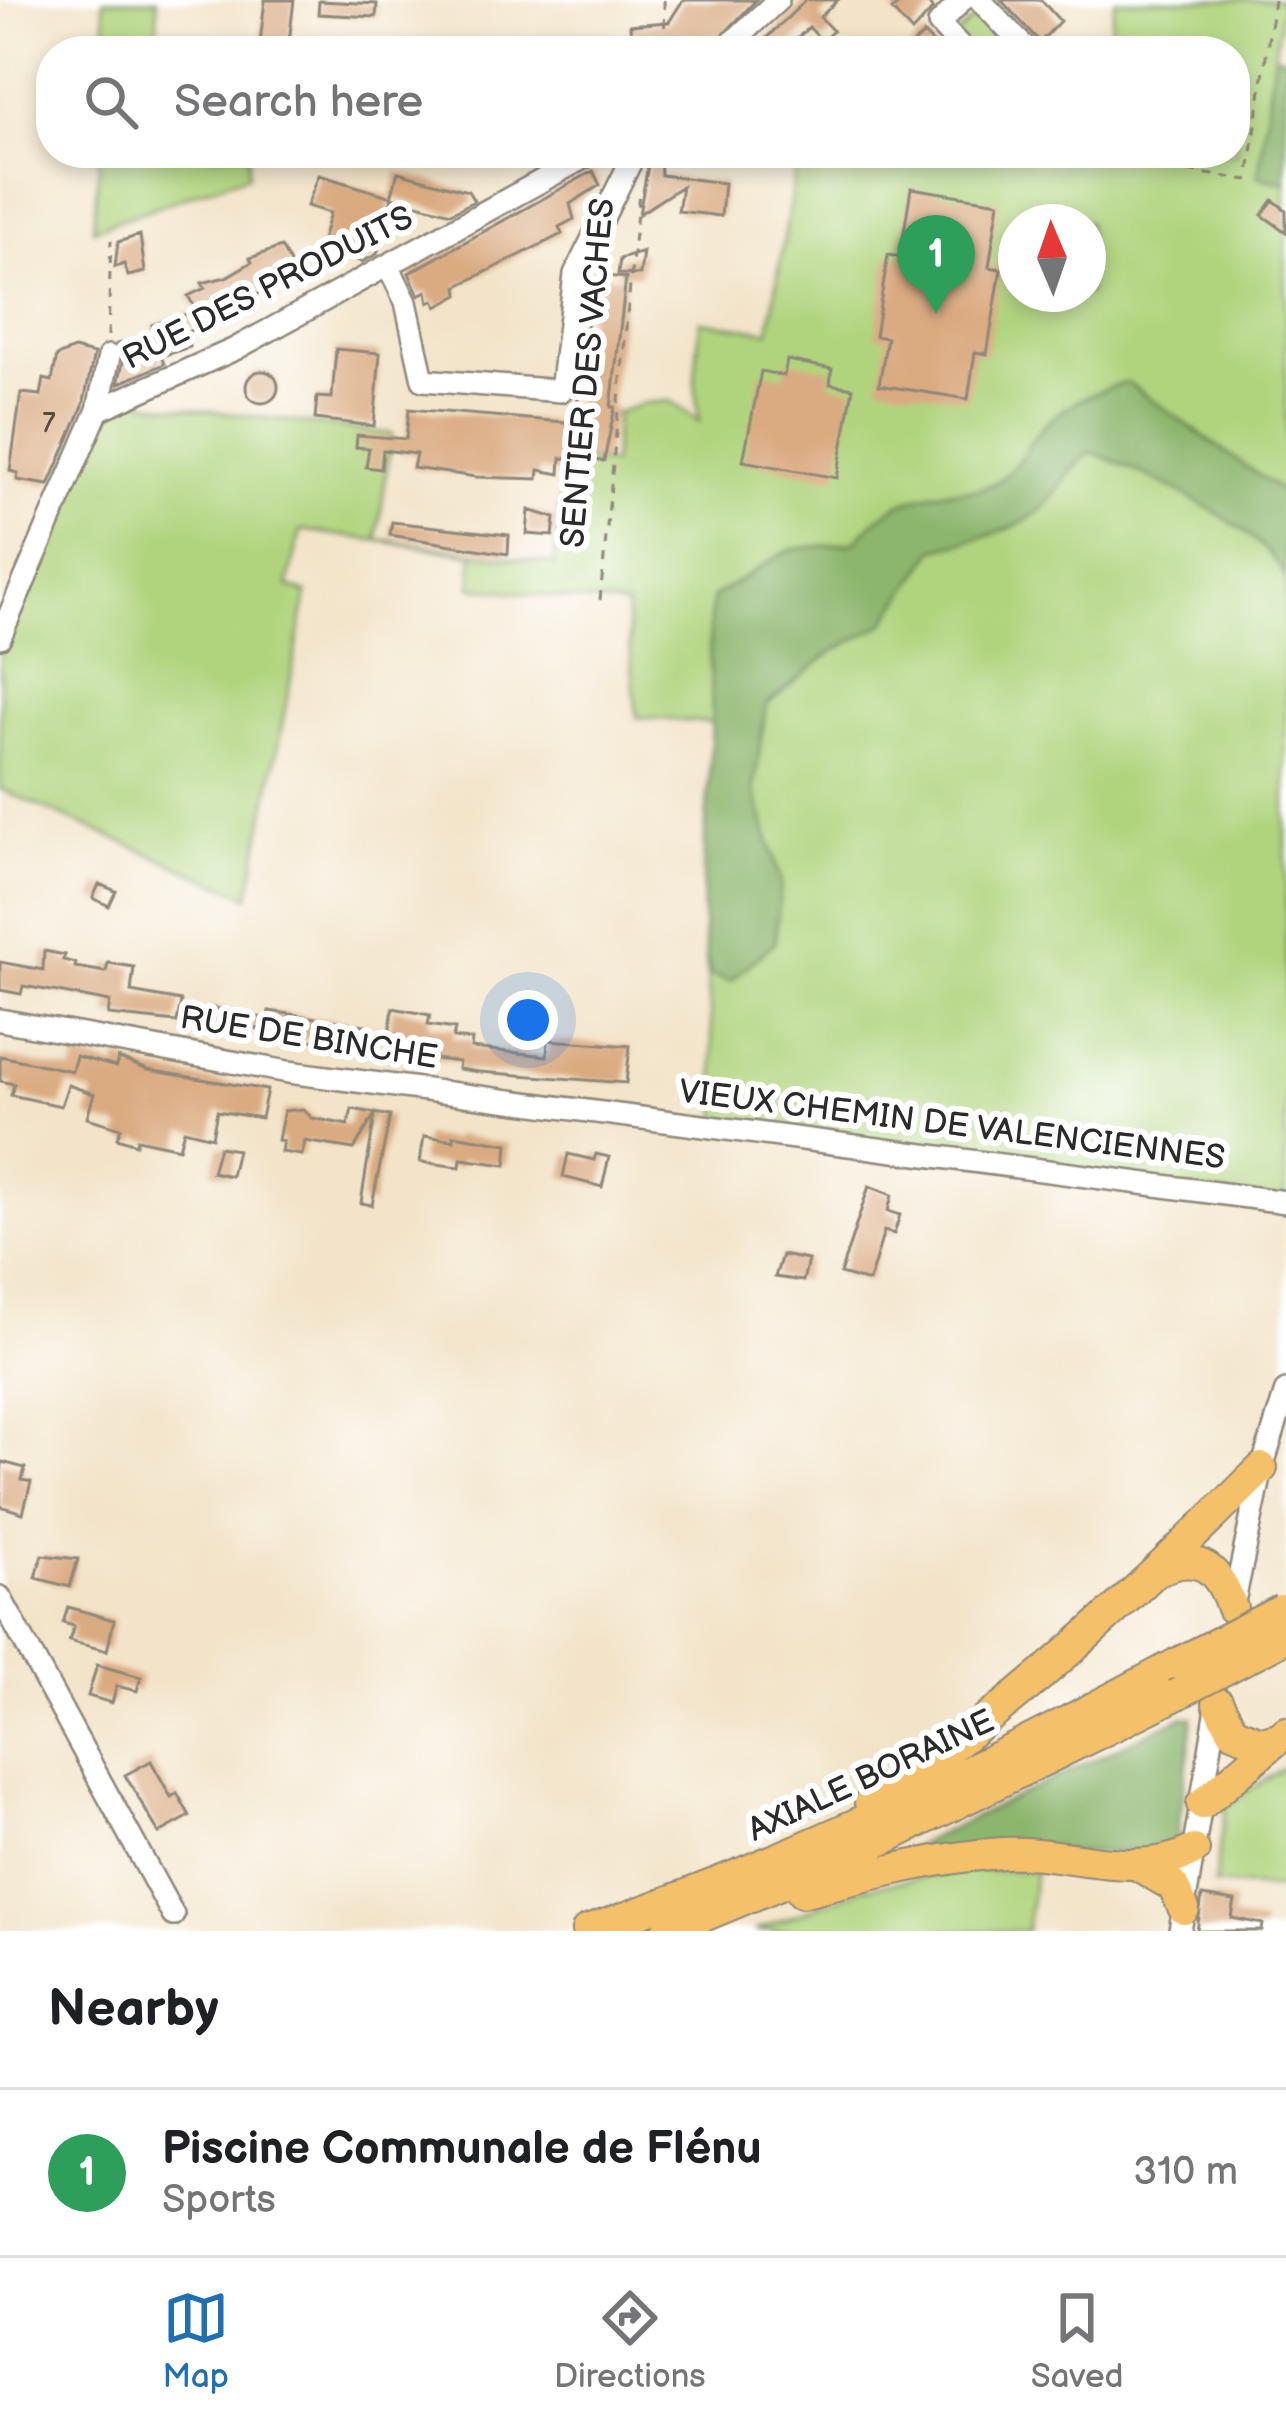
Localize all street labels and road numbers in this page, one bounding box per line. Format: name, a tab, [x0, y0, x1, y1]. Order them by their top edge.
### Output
street label: RUE DES PRODUITS	[116, 197, 420, 379]
street label: SENTIER DES VACHES	[553, 197, 623, 549]
street label: RUE DE BINCHE	[177, 998, 441, 1078]
street label: VIEUX CHEMIN DE VALENCIENNES	[677, 1072, 1227, 1178]
street label: AXIALE BORAINE	[742, 1701, 1000, 1851]

